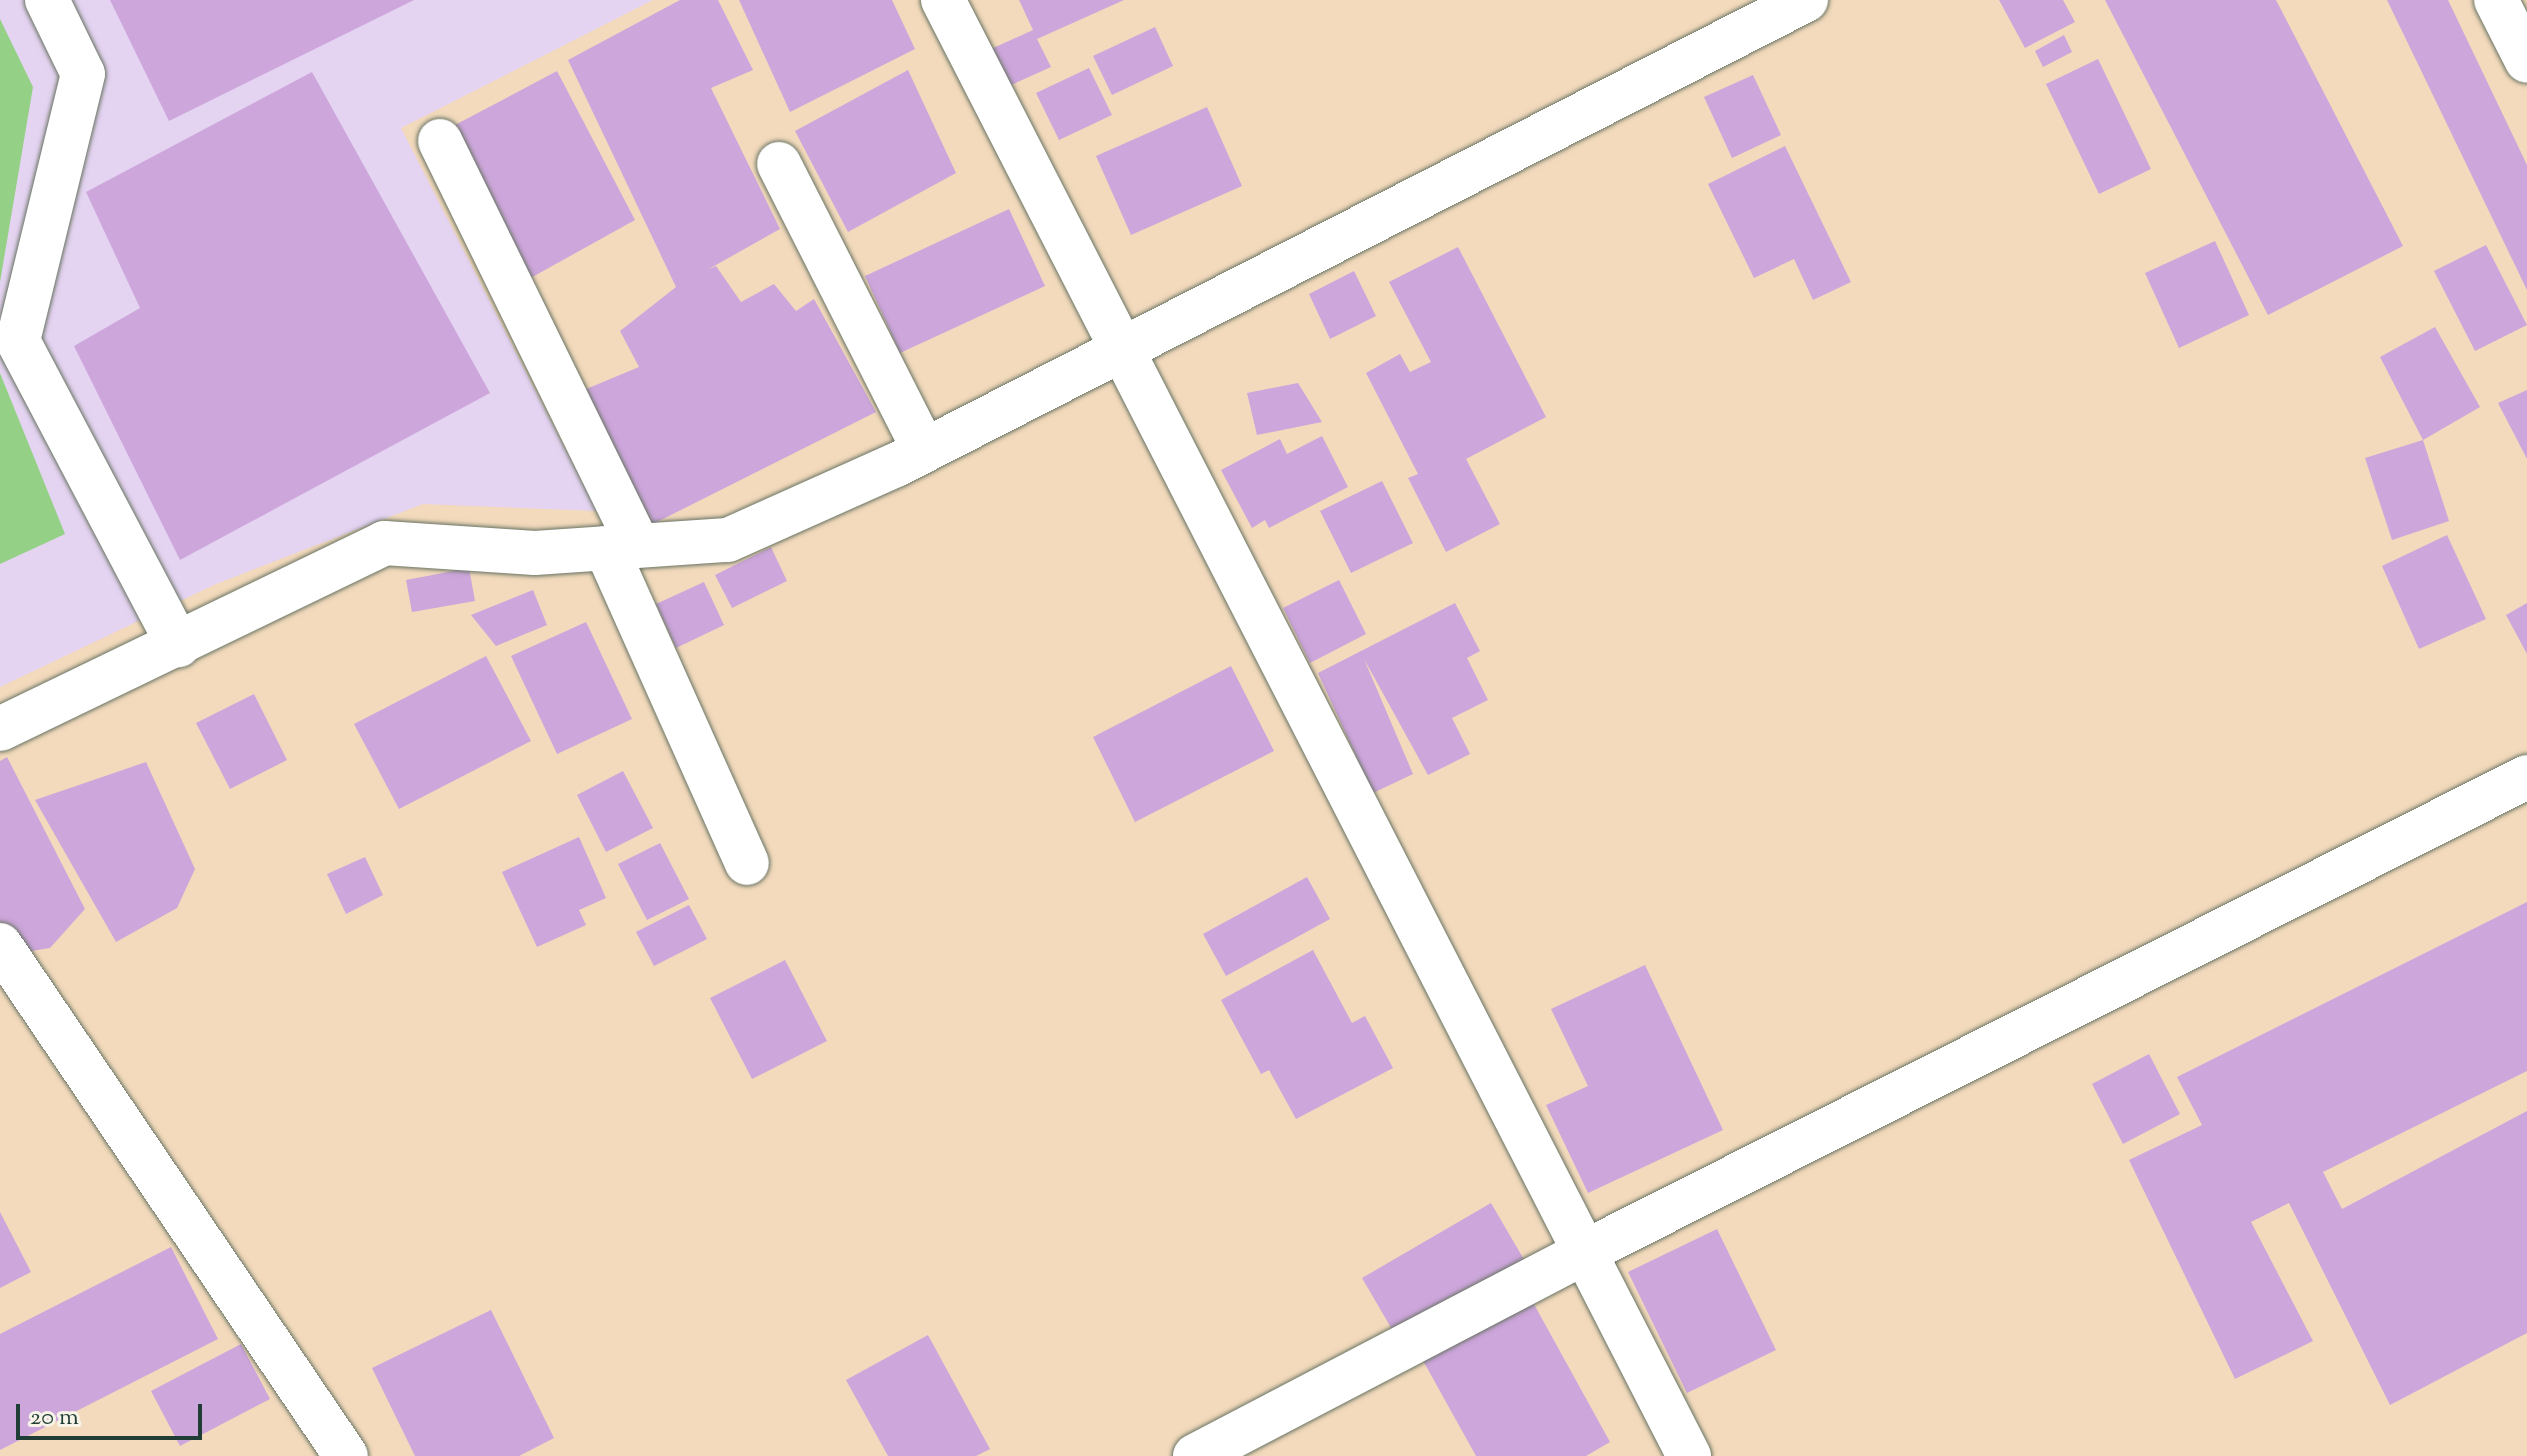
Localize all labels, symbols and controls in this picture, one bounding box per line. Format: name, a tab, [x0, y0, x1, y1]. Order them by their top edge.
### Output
scale bar	[20, 1388, 206, 1438]
text: 20 m	[30, 1401, 79, 1435]

